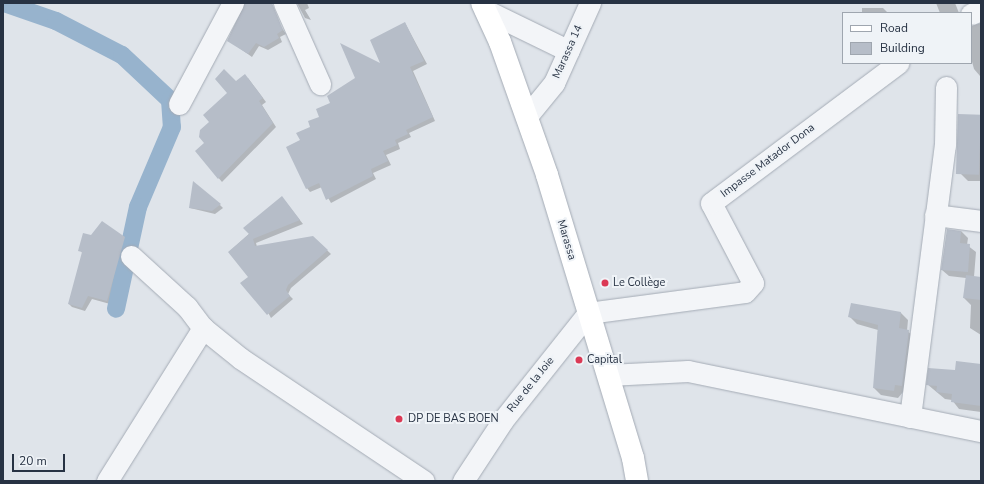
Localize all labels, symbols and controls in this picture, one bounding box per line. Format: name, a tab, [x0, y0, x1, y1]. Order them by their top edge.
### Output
legend	[842, 12, 972, 64]
text: Road	[880, 20, 908, 36]
street label: Marassa 14	[550, 23, 586, 81]
text: Building	[880, 40, 925, 56]
street label: Impasse Matador Dona	[718, 121, 818, 201]
street label: Marassa	[554, 218, 578, 262]
place label: Le Collège	[613, 276, 665, 290]
marker: Le Collège	[600, 278, 610, 288]
place label: Capital	[587, 353, 622, 367]
street label: Rue de la Joie	[505, 355, 557, 415]
marker: Capital	[574, 355, 584, 365]
place label: DP DE BAS BOEN	[408, 412, 499, 426]
marker: DP DE BAS BOEN	[393, 413, 405, 425]
scale bar	[14, 446, 67, 472]
text: 20 m	[19, 453, 47, 469]

